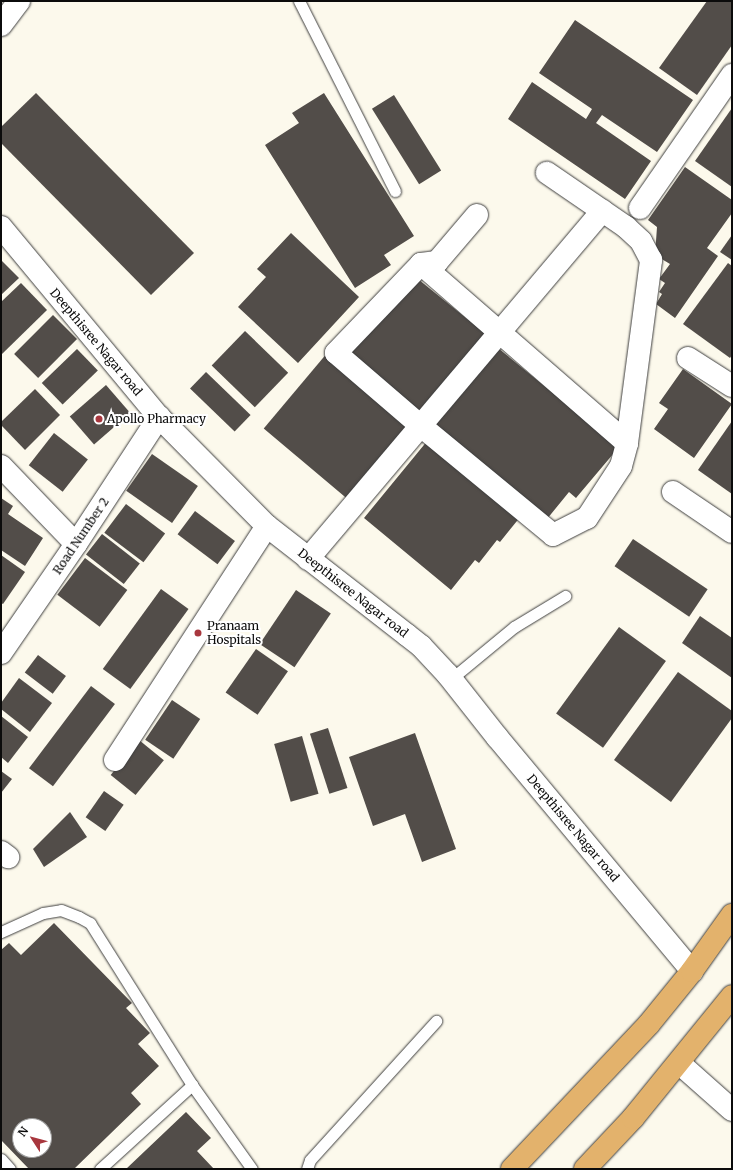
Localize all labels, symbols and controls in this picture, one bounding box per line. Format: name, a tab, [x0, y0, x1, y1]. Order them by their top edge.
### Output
street label: Deepthisree Nagar road	[47, 285, 145, 399]
place label: Apollo Pharmacy	[107, 412, 206, 426]
marker: Apollo Pharmacy	[94, 414, 104, 424]
street label: Road Number 2	[50, 495, 112, 577]
street label: Deepthisree Nagar road	[295, 546, 411, 640]
place label: Pranaam Hospitals	[207, 619, 261, 647]
marker: Pranaam Hospitals	[192, 627, 204, 639]
street label: Deepthisree Nagar road	[524, 771, 622, 885]
north arrow	[12, 1118, 52, 1158]
text: N	[15, 1124, 31, 1139]

